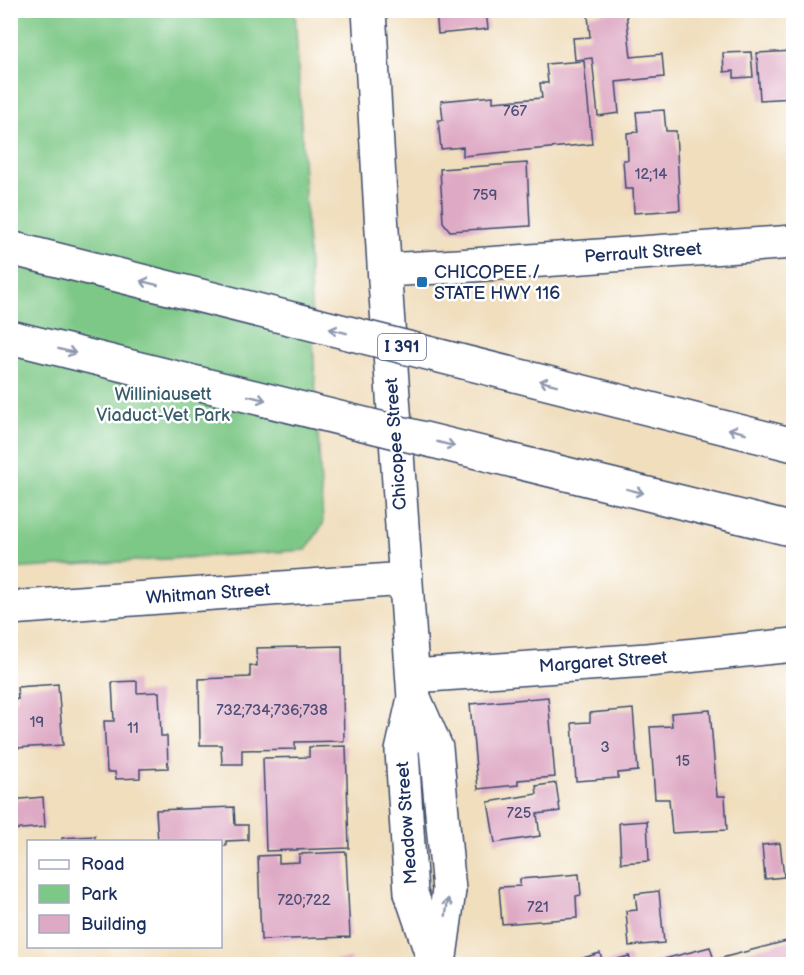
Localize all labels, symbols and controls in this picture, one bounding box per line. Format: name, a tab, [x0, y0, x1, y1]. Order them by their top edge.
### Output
house number: 767	[503, 102, 528, 121]
house number: 12;14	[635, 165, 667, 184]
house number: 759	[473, 186, 497, 205]
street label: Perrault Street	[584, 238, 703, 268]
place label: CHICOPEE / STATE HWY 116	[434, 262, 560, 304]
marker: CHICOPEE / STATE HWY 116	[415, 275, 429, 289]
one-way arrow	[140, 277, 159, 289]
one-way arrow	[329, 324, 348, 336]
road number: I 391	[378, 334, 426, 360]
one-way arrow	[58, 346, 77, 358]
street label: Chicopee Street	[381, 377, 411, 511]
one-way arrow	[538, 377, 557, 389]
park label: Williniausett Viaduct-Vet Park	[96, 384, 230, 426]
one-way arrow	[247, 392, 266, 404]
one-way arrow	[728, 424, 747, 436]
one-way arrow	[436, 439, 455, 451]
one-way arrow	[626, 485, 645, 497]
street label: Whitman Street	[145, 579, 271, 609]
street label: Margaret Street	[538, 647, 668, 677]
house number: 732;734;736;738	[216, 701, 328, 720]
house number: 19	[30, 713, 44, 732]
house number: 11	[127, 719, 139, 738]
house number: 3	[600, 738, 610, 757]
house number: 15	[676, 752, 690, 771]
street label: Meadow Street	[392, 761, 422, 885]
house number: 725	[507, 804, 531, 823]
legend	[27, 840, 222, 948]
text: Road	[81, 854, 125, 875]
text: Park	[81, 884, 117, 905]
house number: 720;722	[277, 891, 331, 910]
one-way arrow	[442, 897, 453, 917]
house number: 721	[527, 898, 549, 917]
text: Building	[81, 914, 147, 935]

